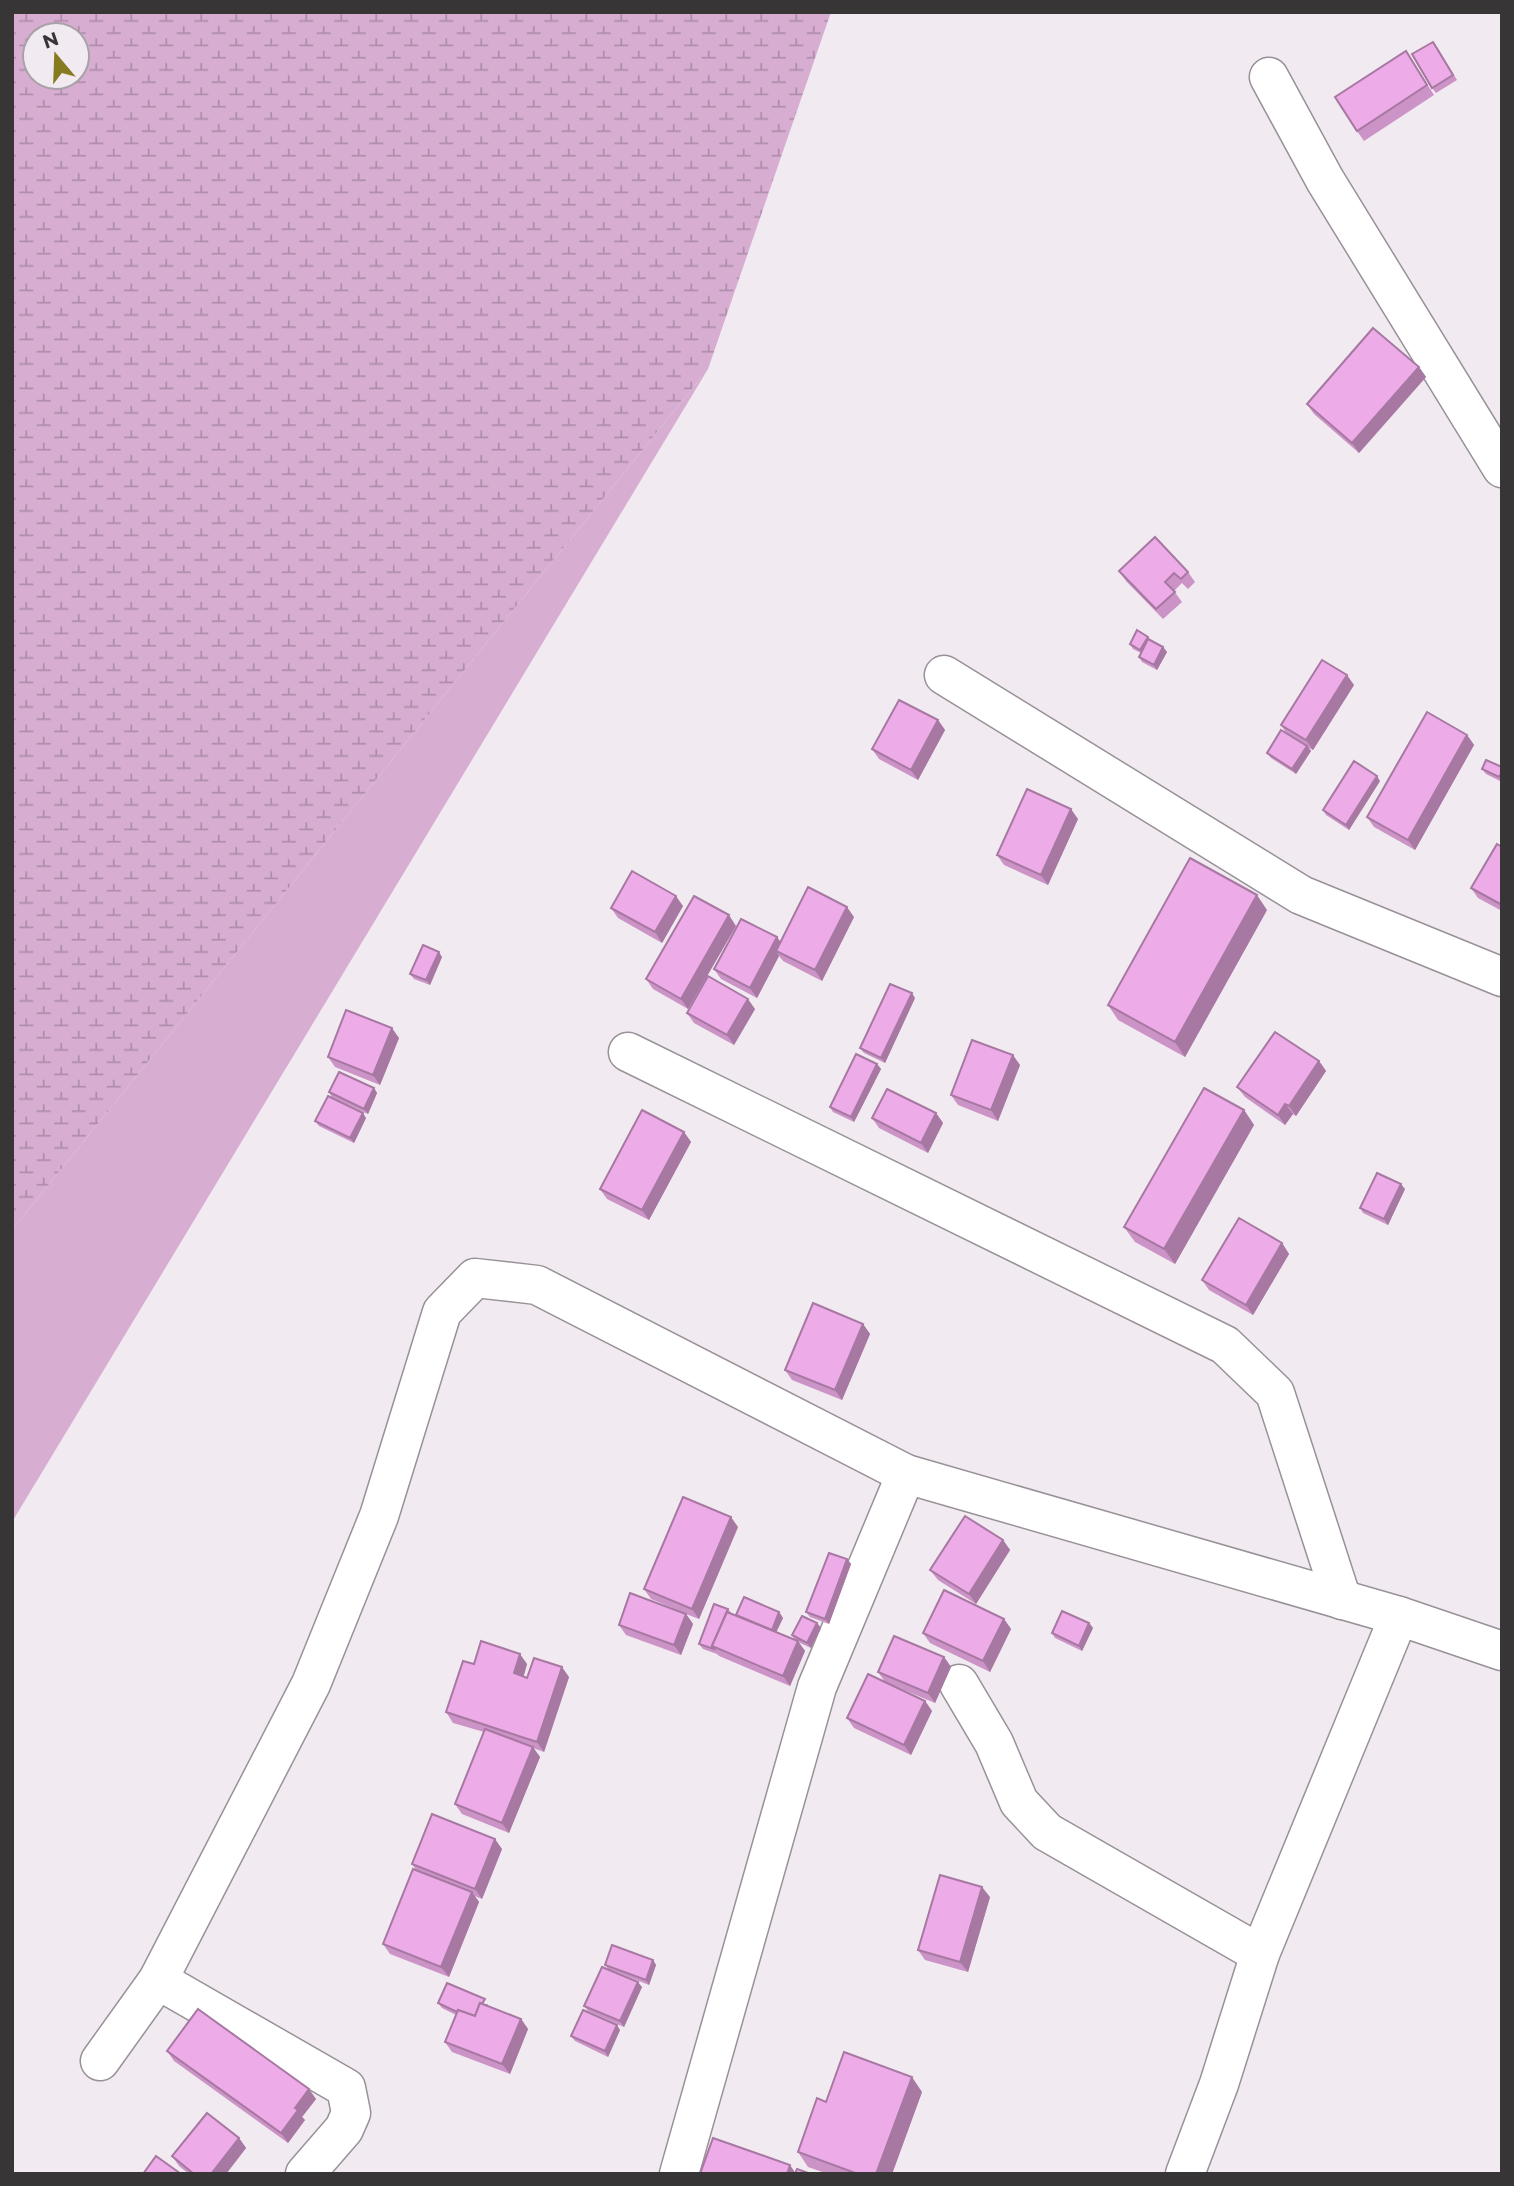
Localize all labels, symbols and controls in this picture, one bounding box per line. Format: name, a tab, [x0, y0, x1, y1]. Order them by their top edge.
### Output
north arrow	[21, 21, 91, 91]
text: N	[40, 27, 62, 54]

